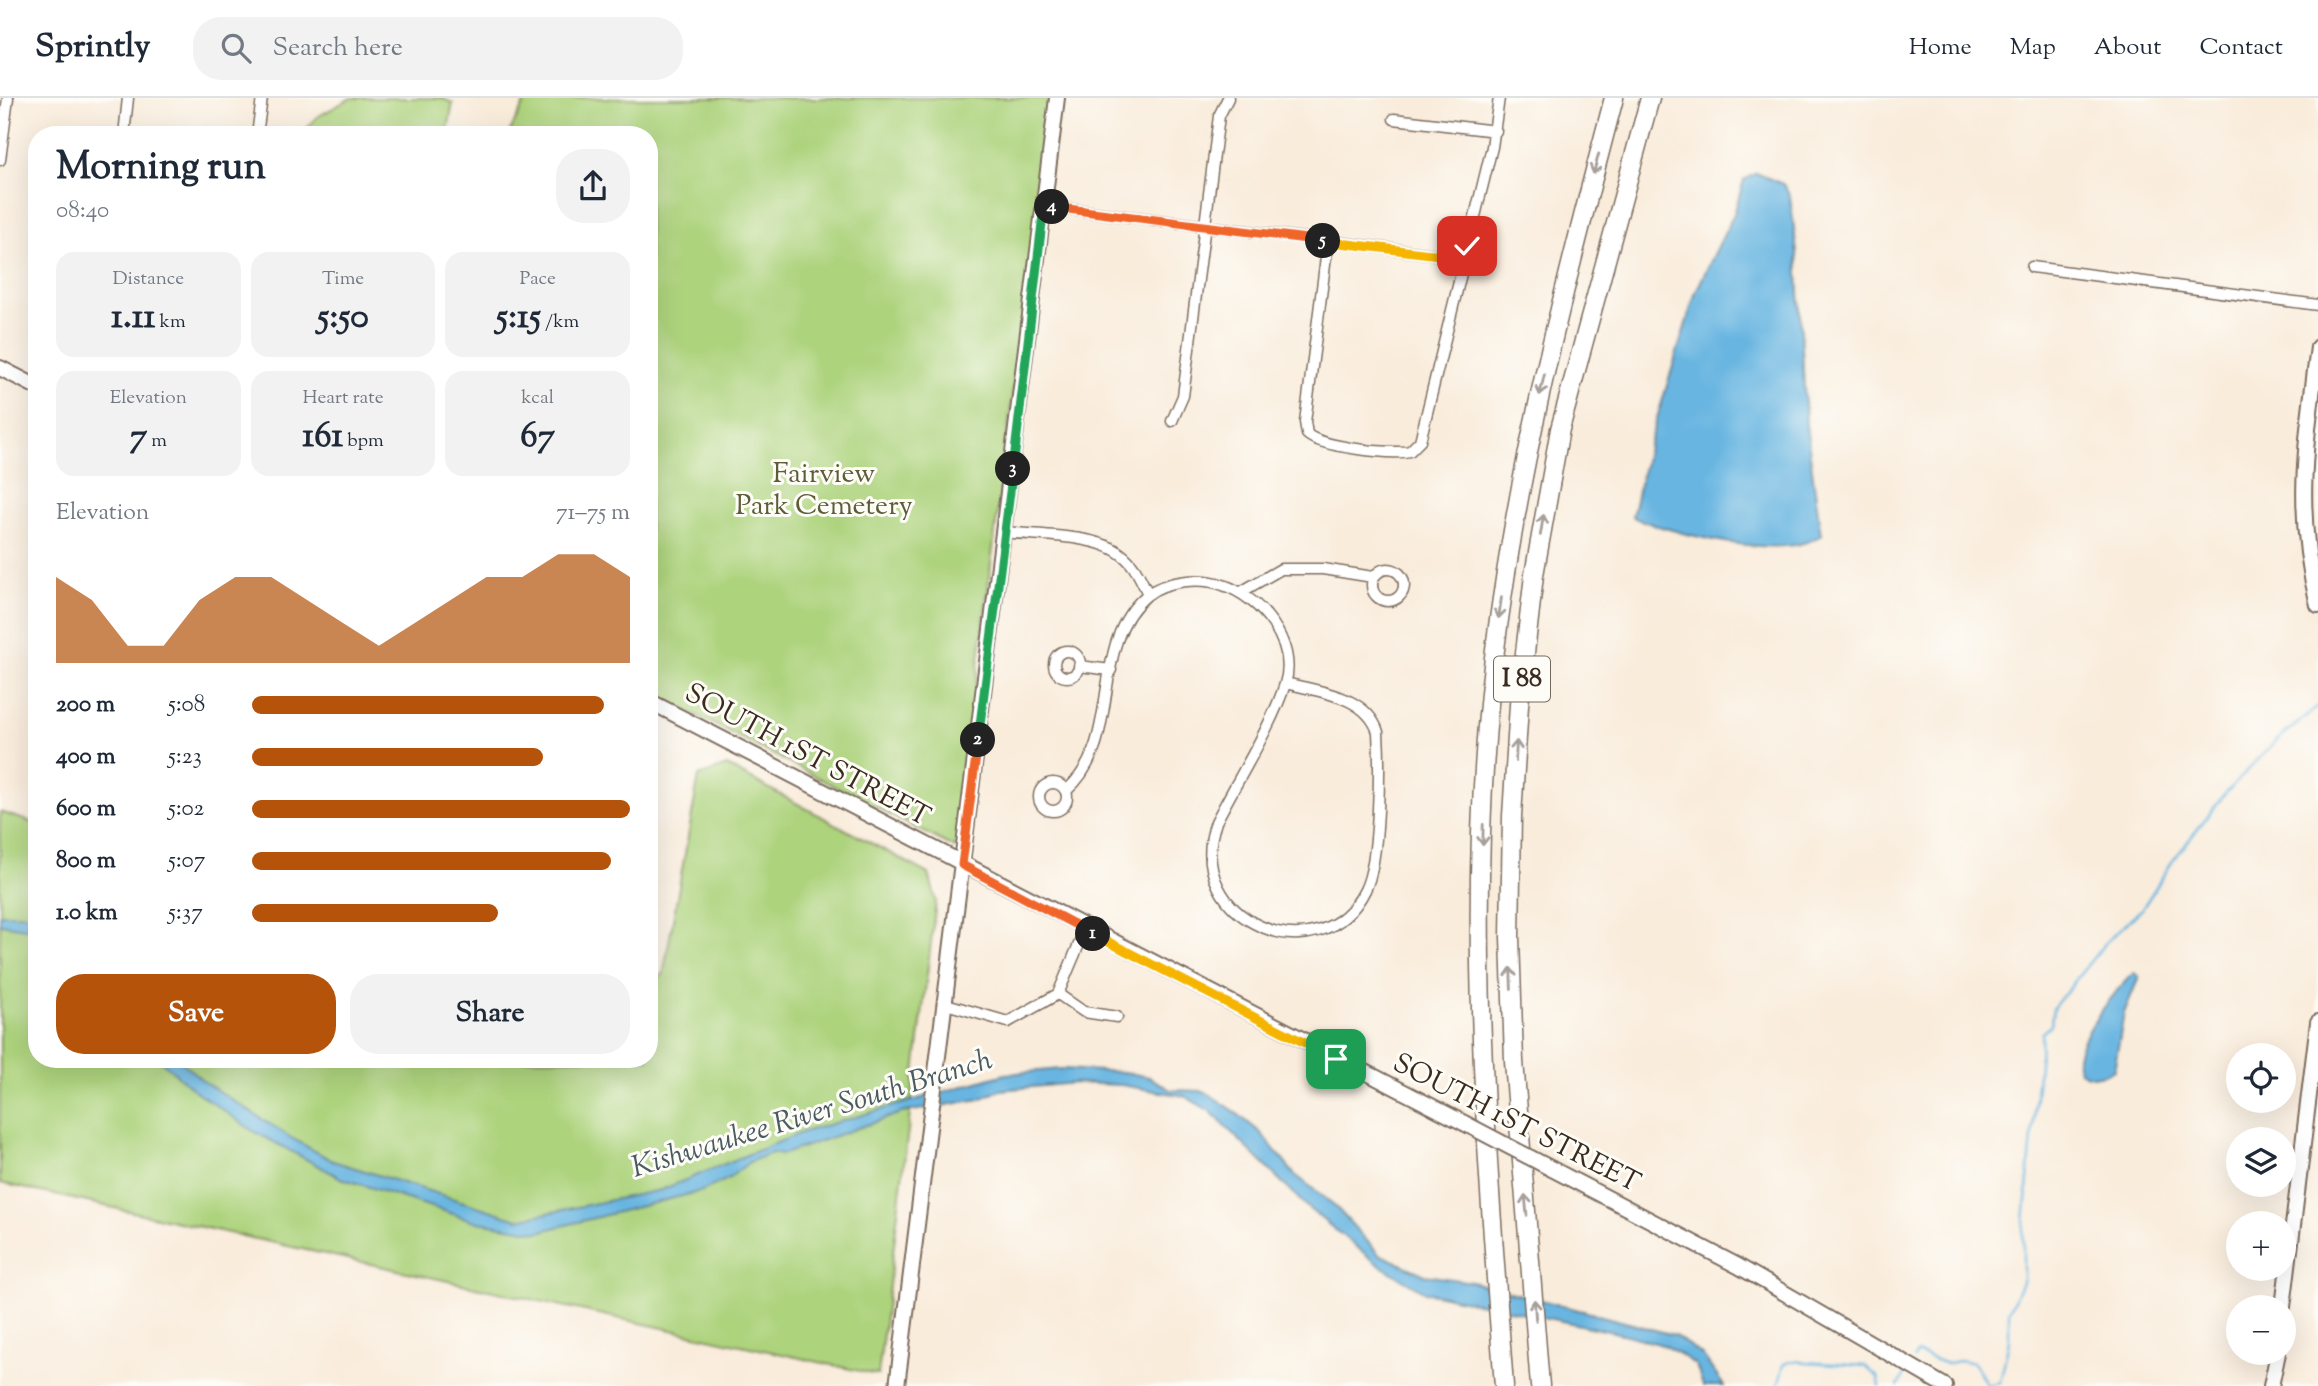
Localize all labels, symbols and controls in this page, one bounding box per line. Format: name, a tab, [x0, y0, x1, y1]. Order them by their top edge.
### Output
search box	[193, 17, 683, 80]
text: Sprintly	[35, 24, 151, 72]
icon: search	[217, 29, 255, 67]
text: Search here	[273, 30, 403, 67]
text: Home	[1909, 31, 1972, 65]
text: Map	[2010, 31, 2056, 65]
text: About	[2094, 31, 2161, 65]
text: Contact	[2199, 31, 2283, 65]
text: Morning run	[56, 142, 266, 196]
button: share	[556, 149, 630, 223]
one-way arrow	[1589, 152, 1602, 175]
pin: 4	[1034, 190, 1070, 224]
text: 4	[1047, 193, 1056, 220]
text: 08:40	[56, 195, 109, 228]
pin	[1437, 216, 1497, 276]
pin: 5	[1306, 223, 1340, 258]
text: 5	[1319, 227, 1326, 254]
icon: check	[1448, 227, 1486, 265]
text: Distance	[113, 266, 184, 293]
text: Time	[322, 266, 364, 293]
text: Pace	[519, 266, 556, 293]
text: 1.11	[111, 293, 156, 344]
text: 5:50	[317, 293, 369, 344]
text: 5:15	[496, 293, 541, 344]
text: km	[156, 309, 186, 336]
text: /km	[541, 309, 579, 336]
one-way arrow	[1535, 373, 1549, 396]
text: Elevation	[110, 385, 187, 412]
text: Heart rate	[302, 385, 384, 412]
text: kcal	[521, 385, 554, 412]
text: 7	[130, 412, 147, 463]
text: 161	[302, 412, 343, 463]
text: 67	[520, 412, 555, 463]
text: m	[147, 428, 167, 455]
text: bpm	[343, 428, 384, 455]
pin: 3	[996, 452, 1030, 486]
park label: Fairview Park Cemetery	[735, 455, 913, 527]
text: 3	[1009, 455, 1016, 482]
text: Elevation	[56, 497, 149, 530]
text: 71–75 m	[556, 497, 630, 530]
one-way arrow	[1536, 514, 1549, 537]
one-way arrow	[1493, 597, 1506, 619]
road number: I 88	[1494, 656, 1550, 702]
street label: SOUTH 1ST STREET	[677, 674, 937, 838]
text: 200 m	[56, 689, 115, 722]
text: 5:08	[168, 689, 205, 722]
pin: 2	[960, 722, 996, 758]
text: 2	[973, 726, 982, 753]
one-way arrow	[1510, 740, 1523, 763]
text: 400 m	[56, 741, 116, 774]
text: 5:23	[168, 741, 202, 774]
text: 600 m	[56, 793, 116, 826]
text: 5:02	[168, 793, 204, 826]
one-way arrow	[1476, 823, 1490, 846]
text: 800 m	[56, 845, 116, 878]
text: 5:07	[168, 845, 205, 878]
text: 1.0 km	[56, 897, 118, 930]
text: 5:37	[168, 897, 203, 930]
pin: 1	[1076, 916, 1110, 952]
text: 1	[1089, 920, 1096, 947]
one-way arrow	[1505, 967, 1518, 990]
button: Save	[56, 974, 336, 1054]
button: Share	[350, 974, 630, 1054]
pin	[1306, 1029, 1366, 1089]
water label: Kishwaukee River South Branch	[626, 1039, 998, 1190]
icon: arrive	[1317, 1040, 1355, 1078]
map controls	[2226, 1043, 2296, 1365]
button: locate	[2226, 1043, 2296, 1113]
street label: SOUTH 1ST STREET	[1385, 1044, 1647, 1204]
button: layers	[2226, 1127, 2296, 1197]
one-way arrow	[1519, 1195, 1532, 1217]
button: +	[2226, 1211, 2296, 1281]
button: −	[2226, 1295, 2296, 1365]
one-way arrow	[1528, 1299, 1541, 1322]

